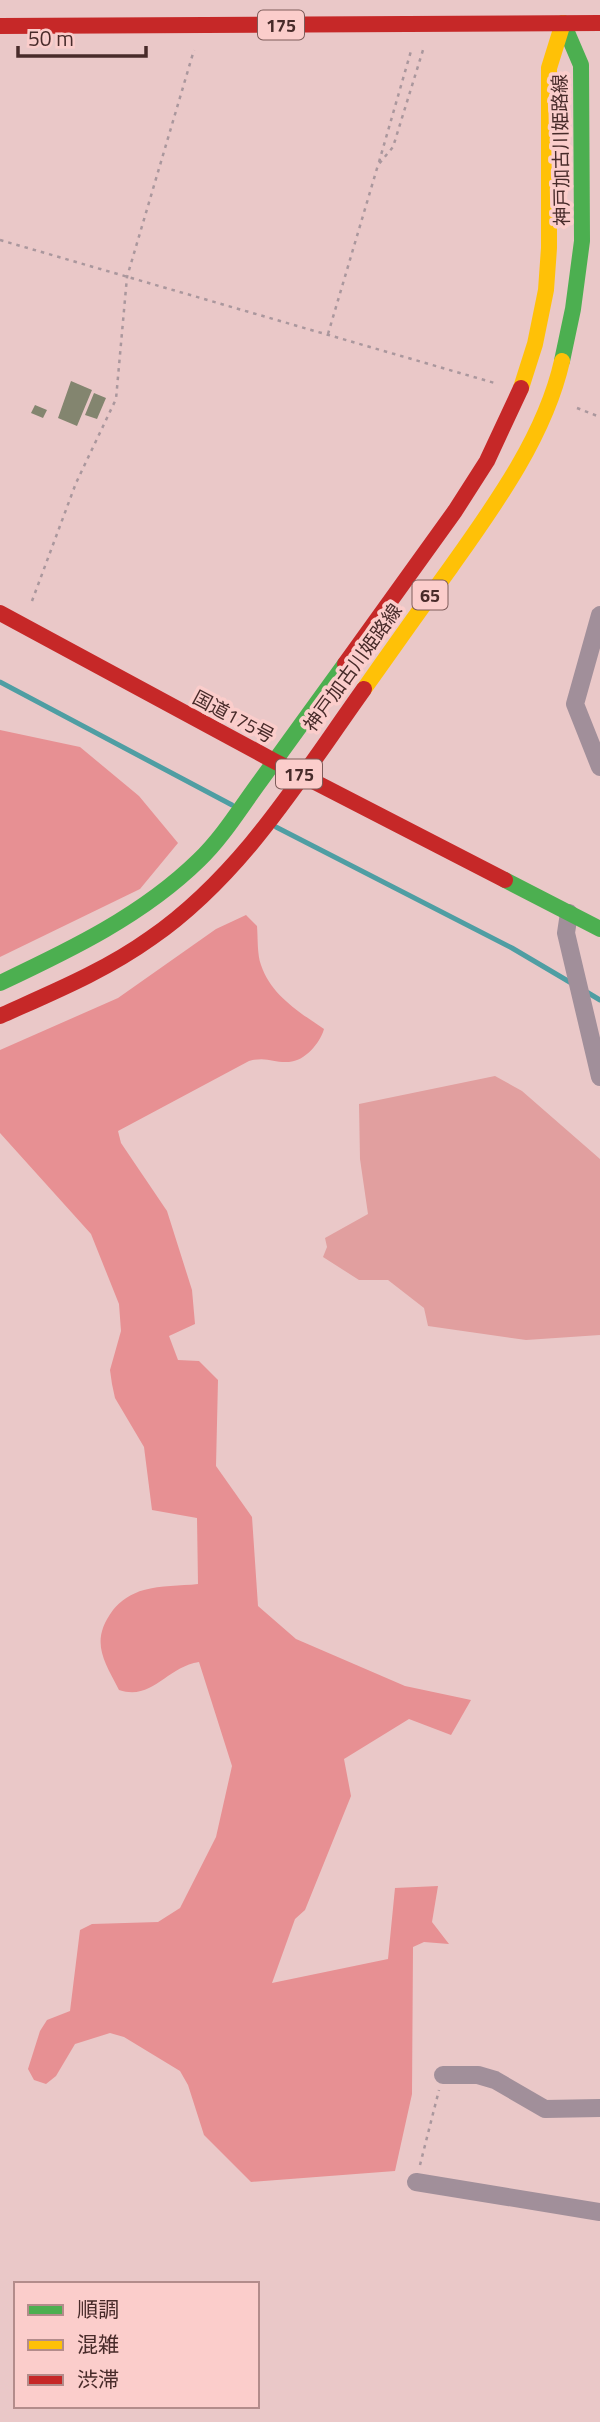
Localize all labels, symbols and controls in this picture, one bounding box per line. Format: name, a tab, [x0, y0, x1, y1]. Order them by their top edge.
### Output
road number: 175	[258, 10, 304, 40]
scale bar	[18, 14, 145, 58]
text: 50 m	[28, 22, 74, 54]
street label: 神戸加古川姫路線	[544, 74, 576, 226]
road number: 65	[412, 580, 448, 610]
street label: 神戸加古川姫路線	[296, 597, 408, 737]
street label: 国道175号	[188, 682, 280, 750]
road number: 175	[276, 760, 322, 788]
legend	[14, 2282, 259, 2408]
text: 順調	[77, 2293, 119, 2325]
text: 混雑	[77, 2328, 119, 2360]
text: 渋滞	[77, 2363, 119, 2395]

